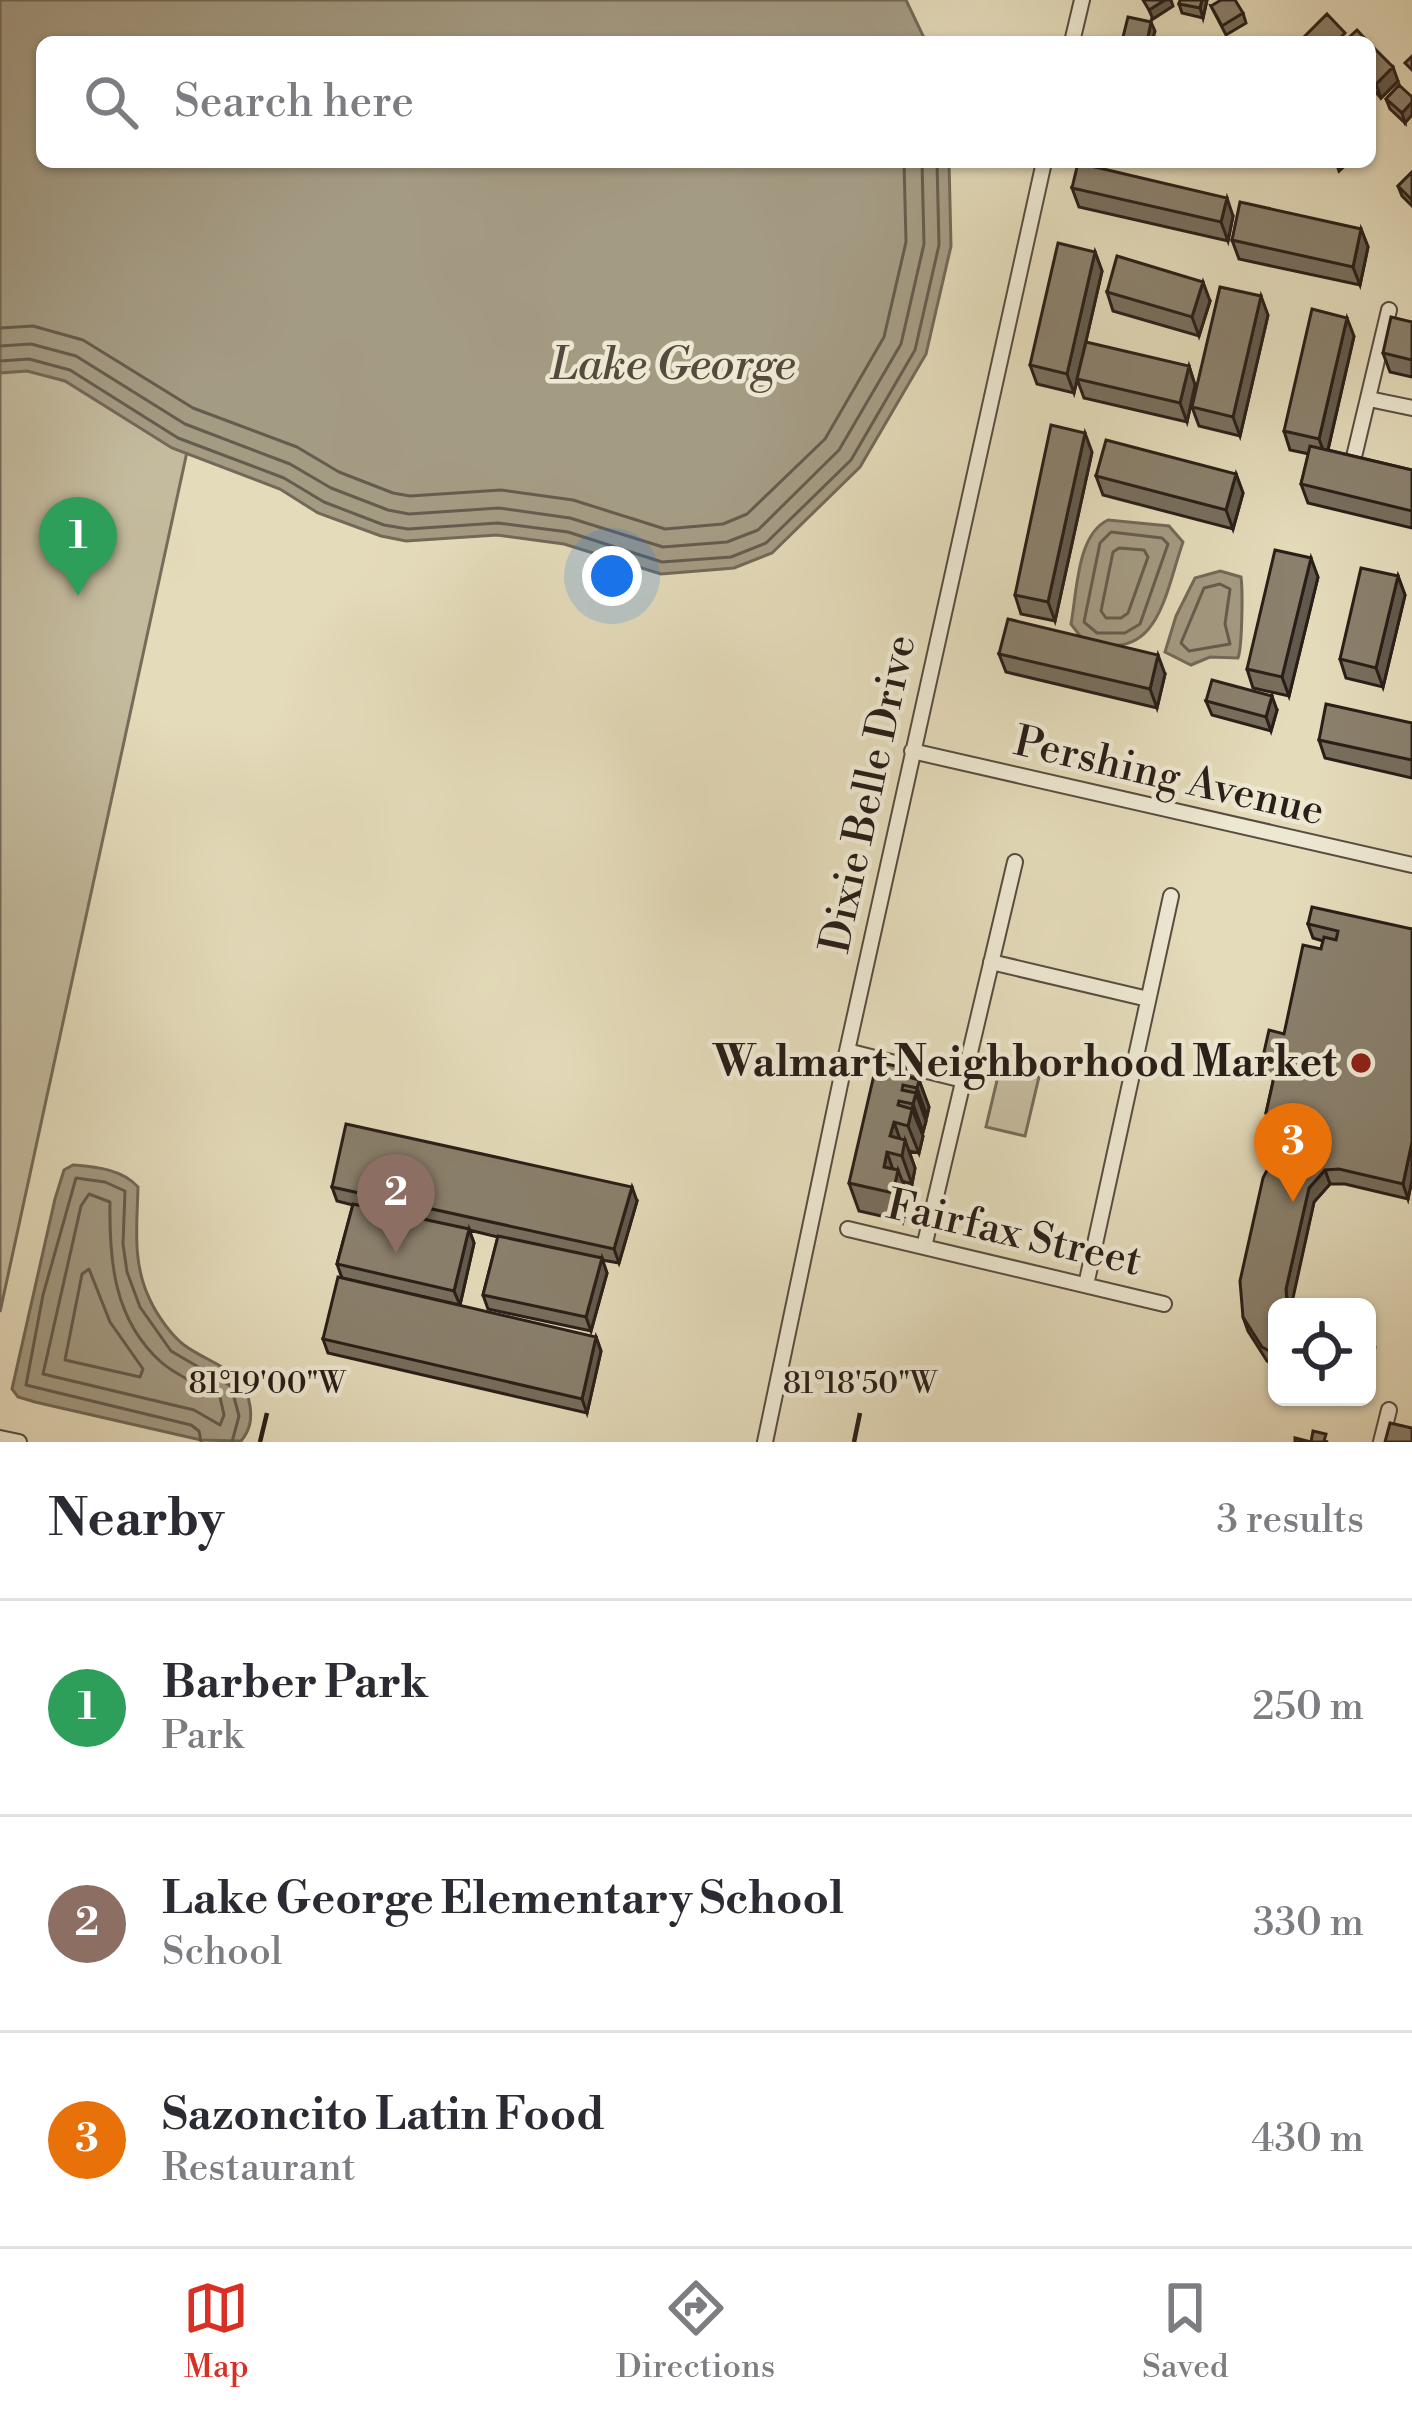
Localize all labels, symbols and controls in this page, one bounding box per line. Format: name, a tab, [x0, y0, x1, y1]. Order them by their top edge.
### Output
search box	[36, 36, 1376, 168]
icon: search	[78, 69, 144, 135]
text: Search here	[174, 74, 414, 131]
water label: Lake George	[550, 337, 795, 394]
pin: 1	[39, 497, 117, 596]
your location	[582, 546, 642, 606]
street label: Dixie Belle Drive	[809, 630, 929, 958]
street label: Pershing Avenue	[1009, 716, 1329, 839]
place label: Walmart Neighborhood Market	[712, 1037, 1338, 1090]
marker: Walmart Neighborhood Market	[1348, 1050, 1374, 1076]
pin: 3	[1254, 1103, 1332, 1202]
pin: 2	[357, 1154, 435, 1253]
street label: Fairfax Street	[882, 1179, 1147, 1289]
map controls	[1268, 1298, 1376, 1406]
button: locate	[1268, 1298, 1376, 1406]
text: 81°19'00"W	[188, 1365, 346, 1403]
text: 81°18'50"W	[783, 1365, 938, 1403]
text: Nearby	[48, 1488, 224, 1552]
text: 3 results	[1216, 1496, 1364, 1545]
text: Barber Park	[162, 1655, 428, 1712]
text: 1	[78, 1683, 96, 1732]
text: 250 m	[1252, 1683, 1364, 1732]
text: Park	[162, 1712, 243, 1761]
text: Lake George Elementary School	[162, 1871, 844, 1928]
text: 2	[75, 1899, 99, 1948]
text: 330 m	[1253, 1899, 1364, 1948]
text: School	[162, 1928, 282, 1977]
text: Sazoncito Latin Food	[162, 2087, 605, 2144]
text: 3	[75, 2115, 99, 2164]
text: 430 m	[1251, 2115, 1364, 2164]
text: Restaurant	[162, 2144, 356, 2193]
tab: Map	[183, 2275, 249, 2388]
tab: Directions	[616, 2275, 775, 2388]
tab: Saved	[1142, 2275, 1229, 2388]

